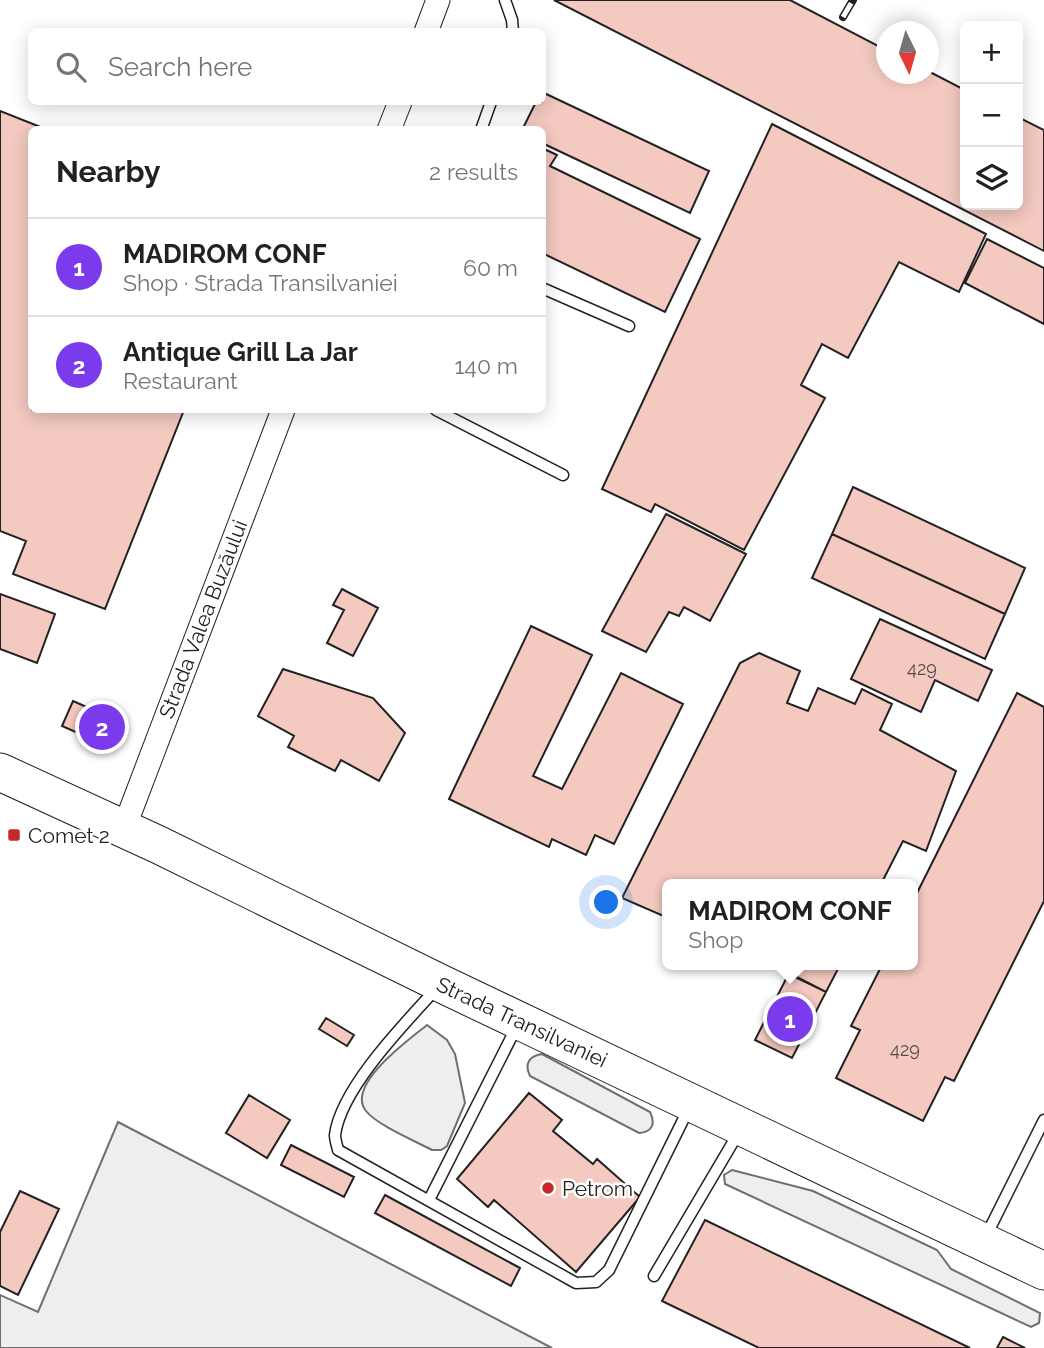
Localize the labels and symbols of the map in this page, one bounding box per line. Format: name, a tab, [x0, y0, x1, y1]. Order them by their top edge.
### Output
north arrow	[876, 21, 939, 84]
street label: Strada Valea Buzăului	[154, 516, 252, 722]
house number: 429	[907, 658, 937, 679]
pin: 2	[79, 701, 125, 753]
place label: Comet 2	[28, 823, 110, 848]
marker: Comet 2	[6, 827, 22, 843]
your location	[589, 885, 623, 919]
street label: Strada Transilvaniei	[433, 971, 611, 1073]
pin: 1	[767, 993, 813, 1045]
house number: 429	[890, 1039, 920, 1060]
place label: Petrom	[562, 1176, 633, 1201]
marker: Petrom	[540, 1180, 556, 1196]

